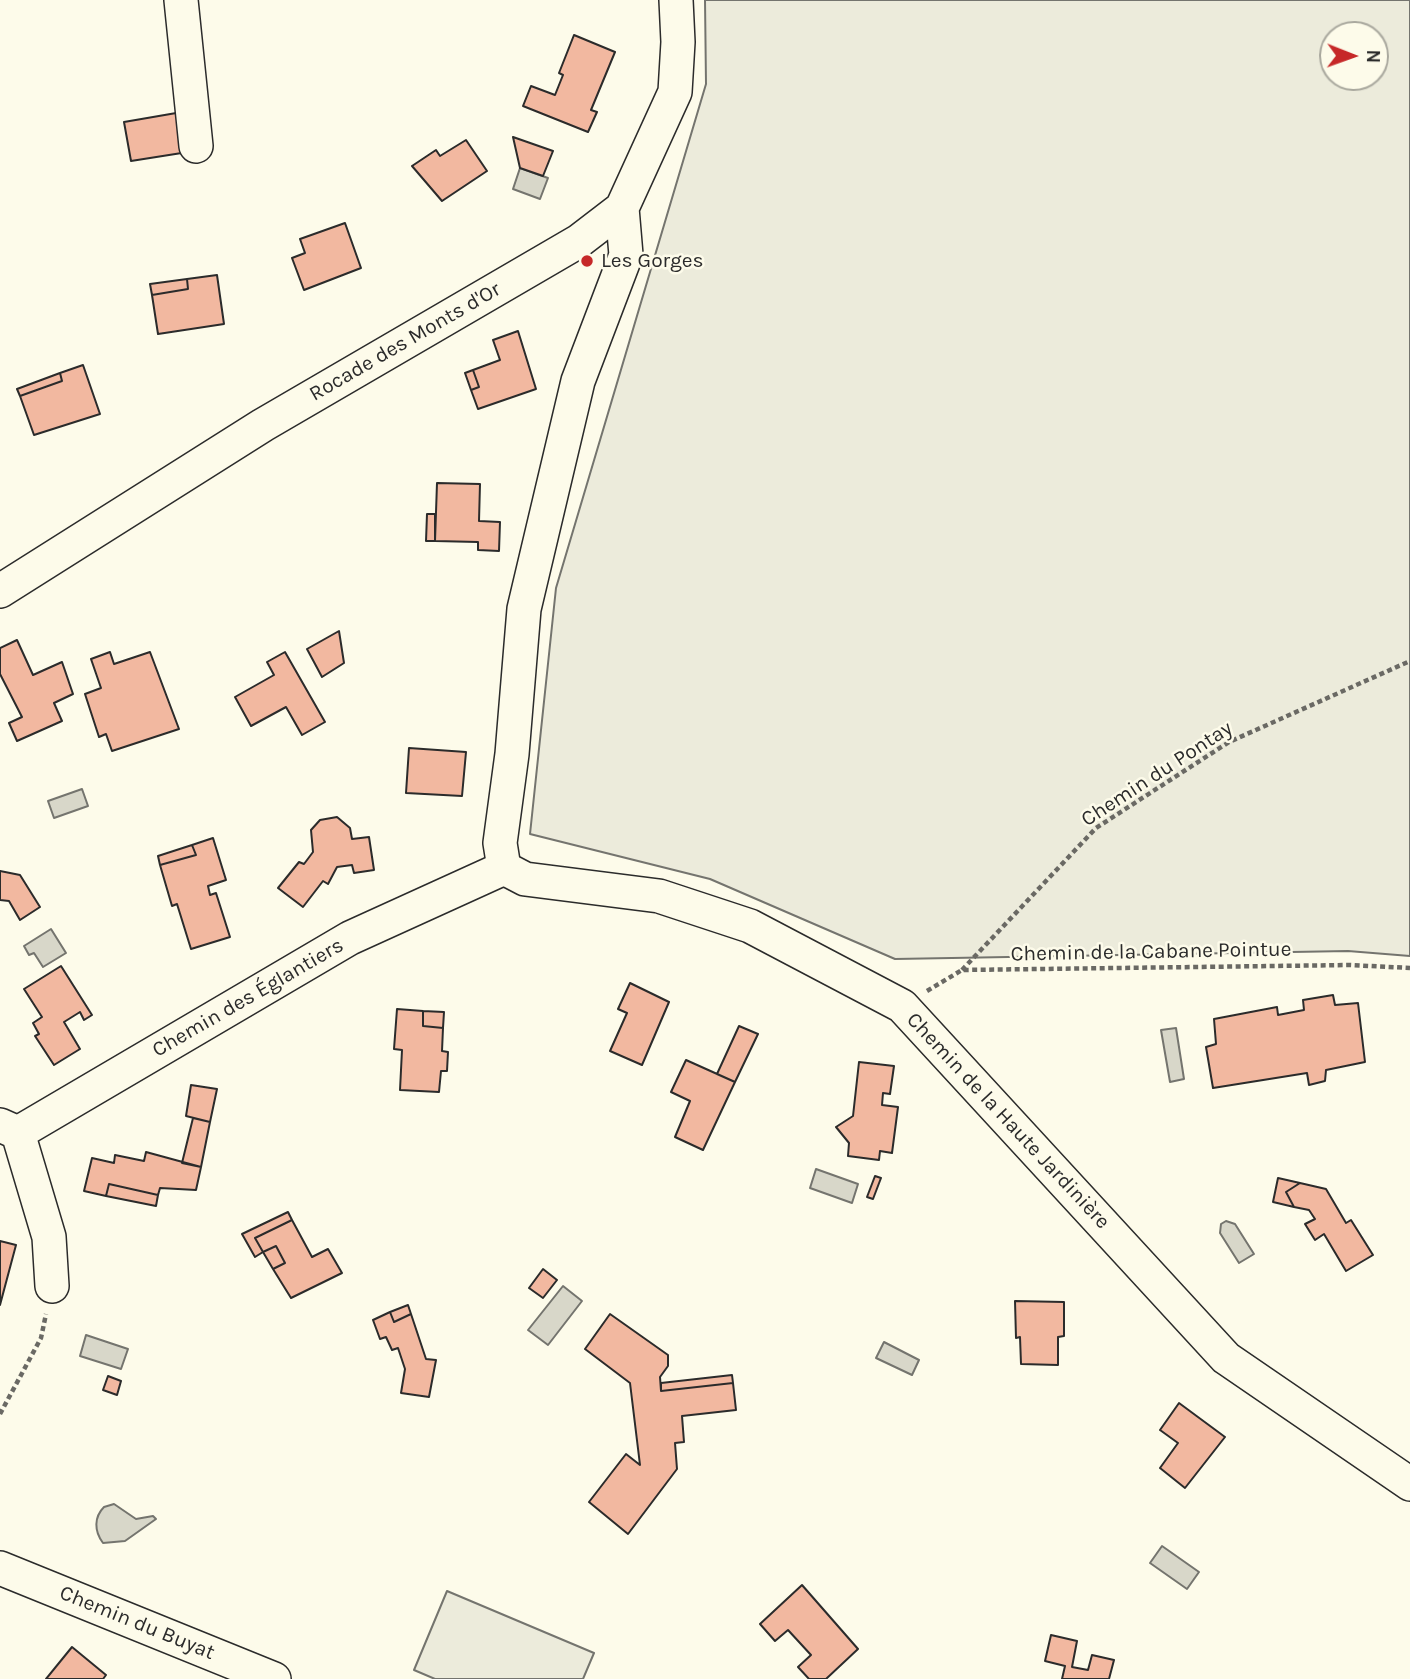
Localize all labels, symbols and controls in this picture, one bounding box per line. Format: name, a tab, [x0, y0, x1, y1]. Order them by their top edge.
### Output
north arrow	[1319, 21, 1389, 91]
text: N	[1362, 49, 1384, 63]
place label: Les Gorges	[601, 248, 704, 274]
marker: Les Gorges	[579, 253, 595, 269]
street label: Rocade des Monts d'Or	[305, 277, 505, 407]
street label: Chemin du Pontay	[1077, 716, 1237, 832]
street label: Chemin des Églantiers	[148, 933, 348, 1063]
street label: Chemin de la Cabane Pointue	[1010, 937, 1292, 967]
street label: Chemin de la Haute Jardinière	[901, 1007, 1115, 1235]
street label: Chemin du Buyat	[56, 1580, 218, 1666]

